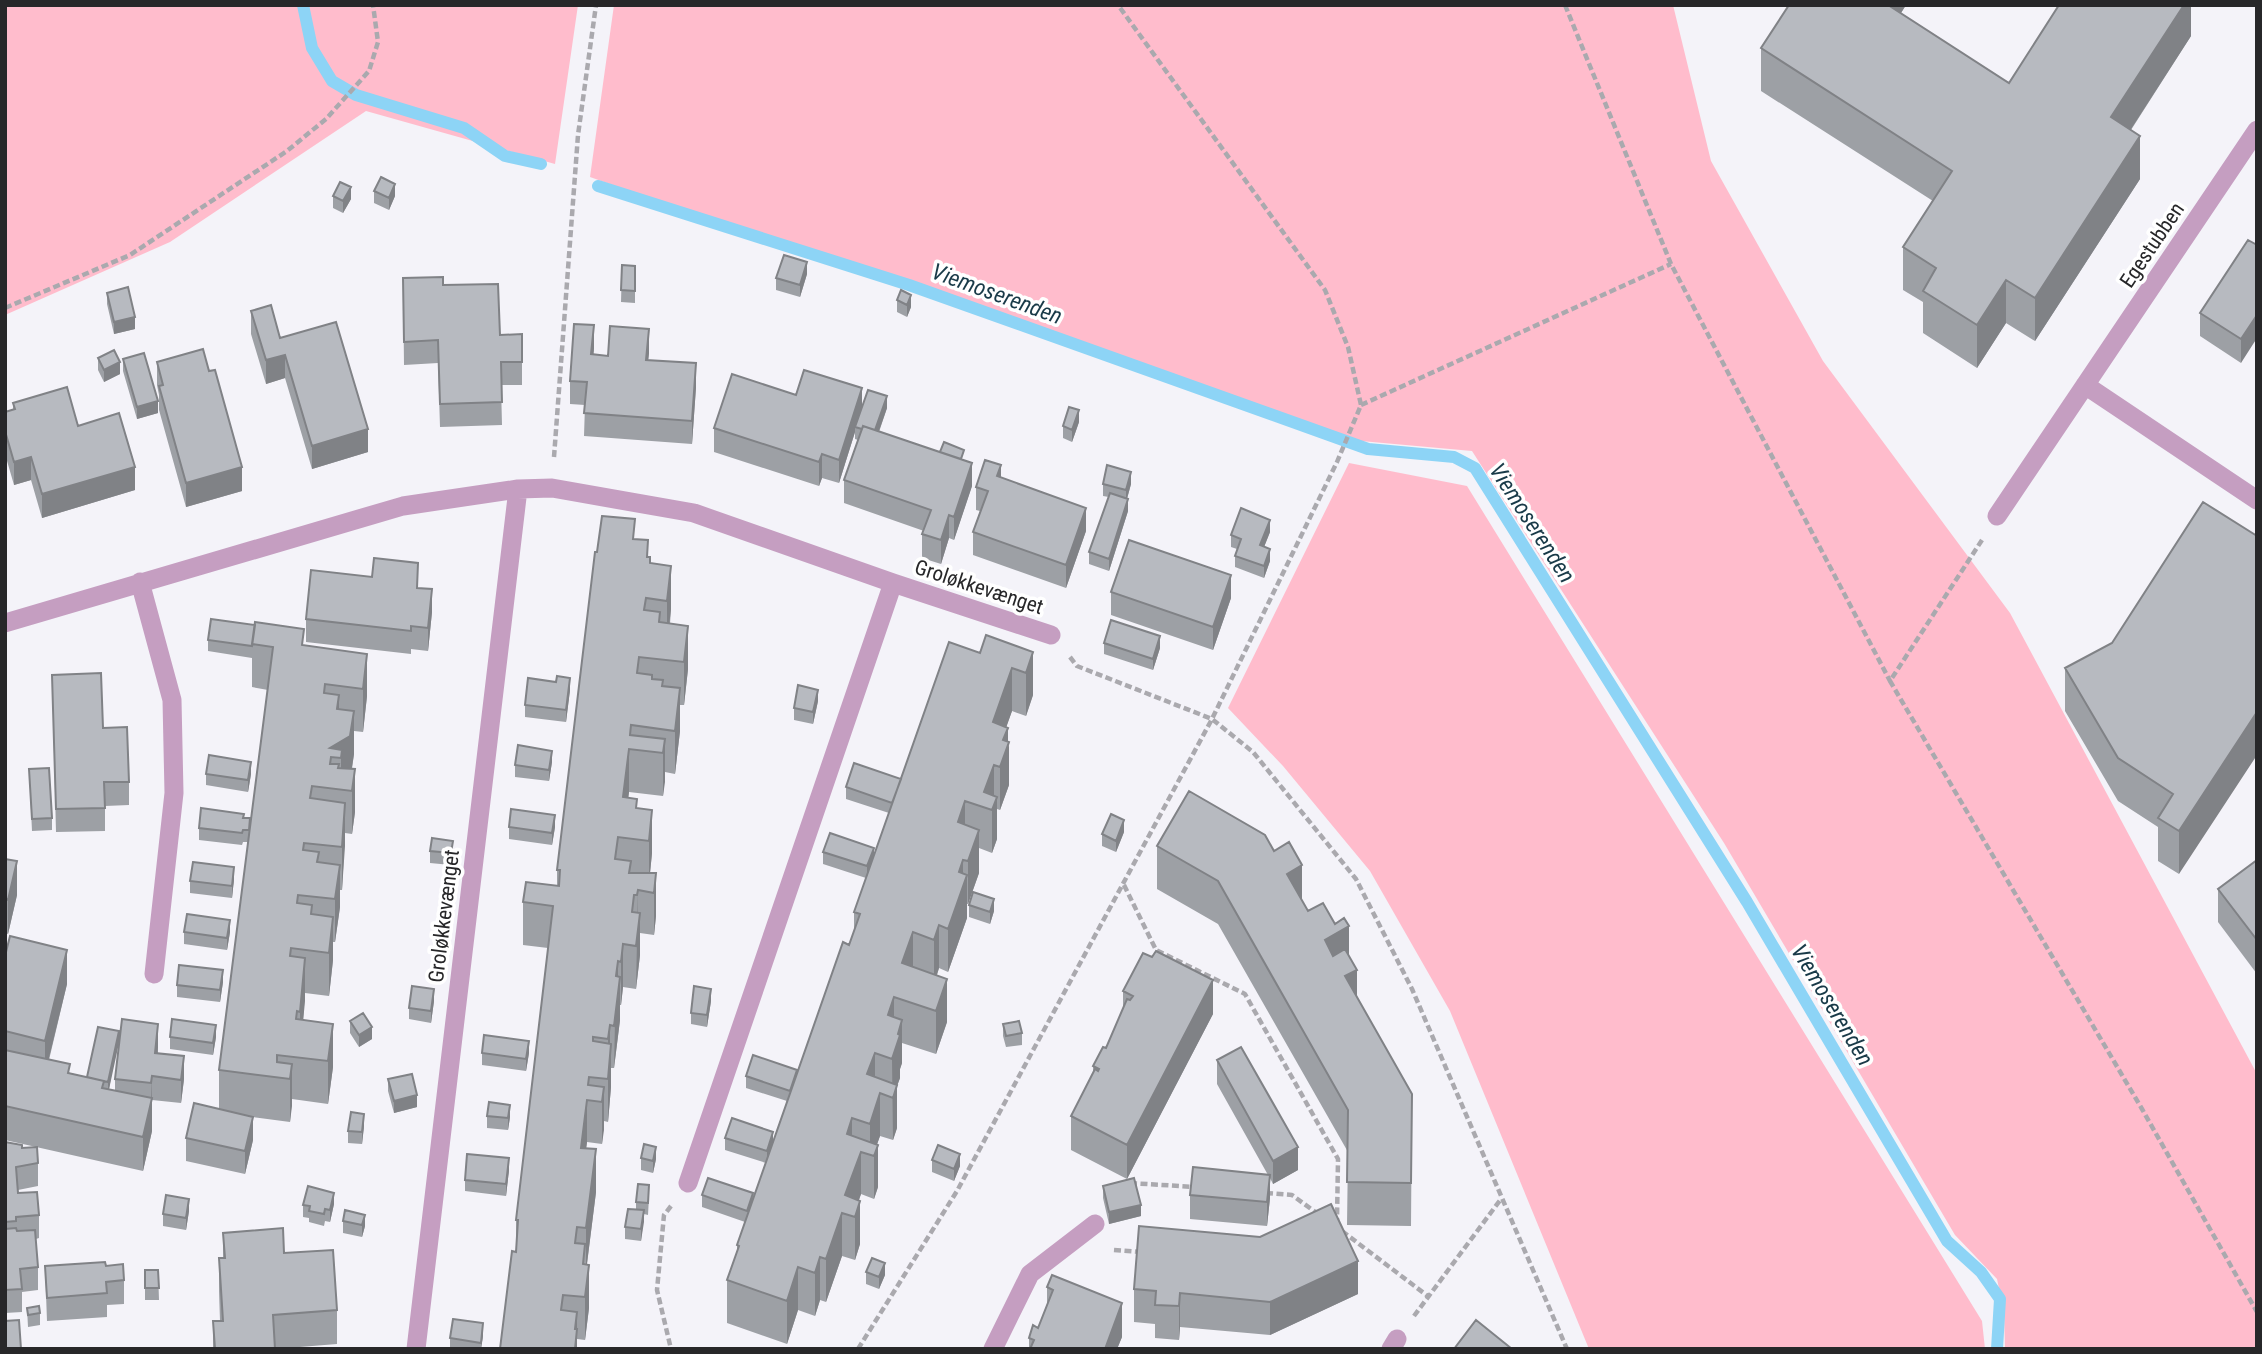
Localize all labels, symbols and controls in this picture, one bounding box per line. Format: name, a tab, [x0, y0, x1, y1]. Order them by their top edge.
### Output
street label: Egestubben	[2115, 198, 2189, 292]
water label: Viemoserenden	[928, 258, 1066, 330]
water label: Viemoserenden	[1483, 458, 1581, 588]
street label: Groløkkevænget	[912, 555, 1046, 619]
street label: Groløkkevænget	[424, 848, 464, 984]
water label: Viemoserenden	[1785, 939, 1879, 1071]

